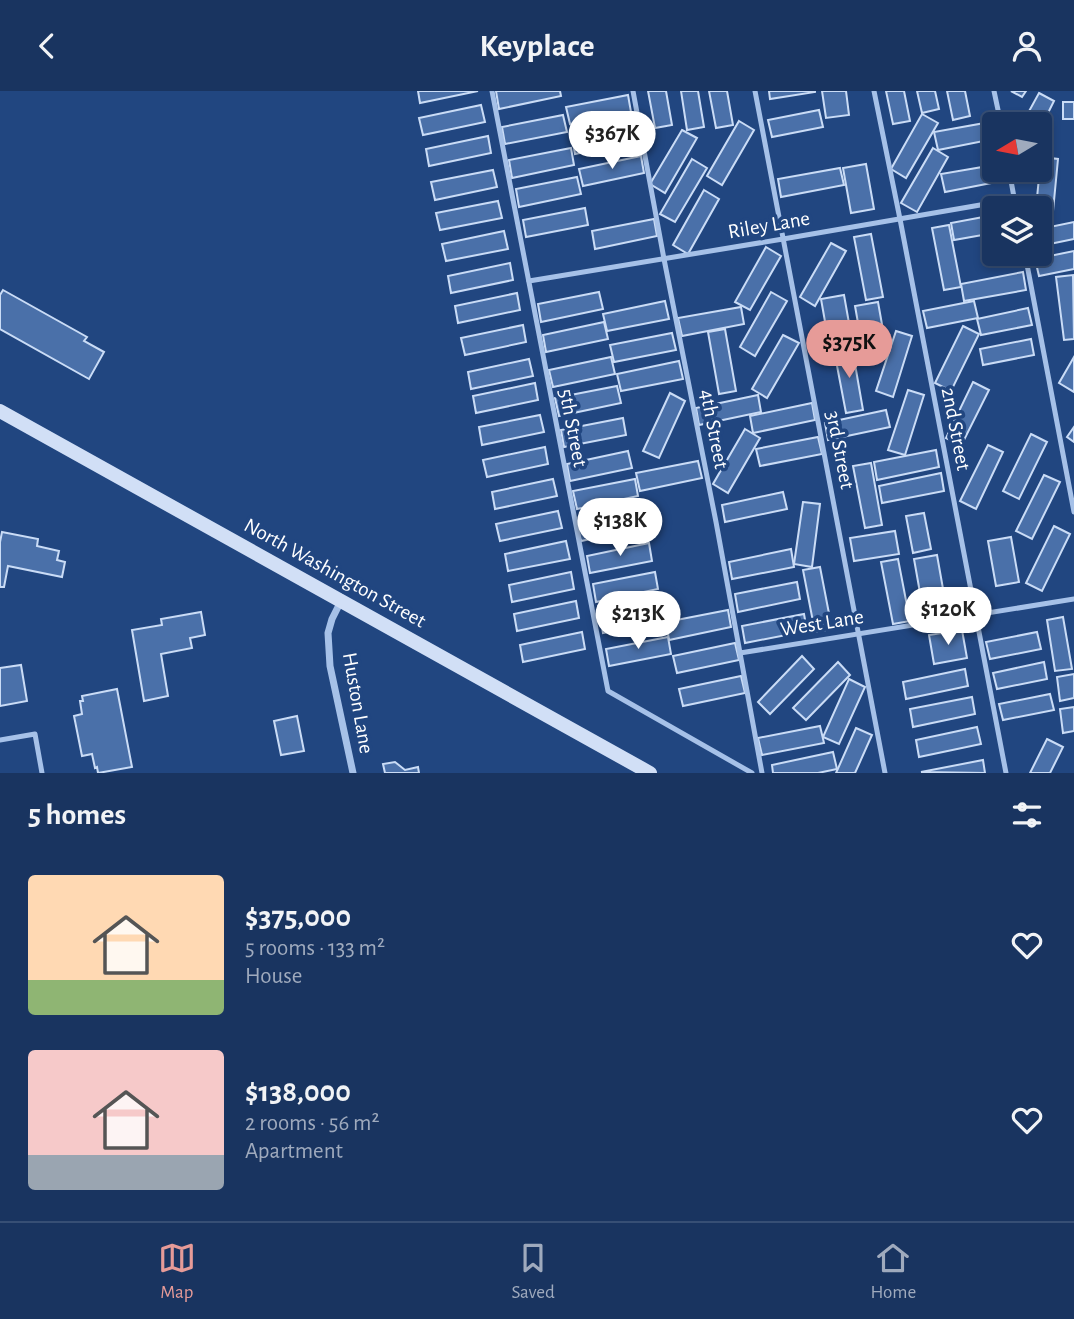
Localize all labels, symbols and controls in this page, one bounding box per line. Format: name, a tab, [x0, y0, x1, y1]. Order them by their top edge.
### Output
icon: back	[28, 27, 66, 65]
icon: person	[1008, 27, 1046, 65]
text: Keyplace	[479, 30, 595, 62]
pin: $367K	[563, 111, 661, 171]
north arrow	[982, 112, 1052, 182]
map controls	[982, 112, 1052, 266]
text: $367K	[585, 122, 639, 145]
button: layers	[982, 196, 1052, 266]
street label: Riley Lane	[726, 207, 812, 243]
pin: $375K	[800, 321, 898, 380]
text: $375K	[822, 331, 876, 354]
street label: 2nd Street	[938, 386, 974, 473]
street label: 5th Street	[555, 387, 591, 469]
street label: 4th Street	[696, 387, 732, 471]
street label: 3rd Street	[822, 409, 858, 491]
pin: $138K	[571, 498, 669, 558]
text: $138K	[593, 509, 647, 532]
street label: North Washington Street	[241, 514, 430, 632]
pin: $120K	[899, 587, 997, 647]
pin: $213K	[589, 591, 687, 651]
text: $120K	[921, 598, 975, 621]
text: $213K	[612, 602, 664, 625]
street label: West Lane	[779, 606, 865, 640]
street label: Huston Lane	[339, 651, 377, 755]
icon: filters	[1008, 796, 1046, 834]
text: 5 homes	[28, 800, 126, 830]
text: $375,000	[245, 902, 351, 932]
icon: home	[84, 903, 168, 987]
icon: heart	[1008, 926, 1046, 964]
text: 5 rooms · 133 m²	[245, 937, 385, 960]
text: House	[245, 965, 302, 988]
text: $138,000	[245, 1077, 351, 1107]
icon: home	[84, 1078, 168, 1162]
icon: heart	[1008, 1101, 1046, 1139]
text: 2 rooms · 56 m²	[245, 1112, 379, 1135]
text: Apartment	[245, 1140, 343, 1163]
tab: Map	[158, 1239, 196, 1304]
tab: Saved	[511, 1239, 555, 1304]
tab: Home	[870, 1239, 916, 1304]

